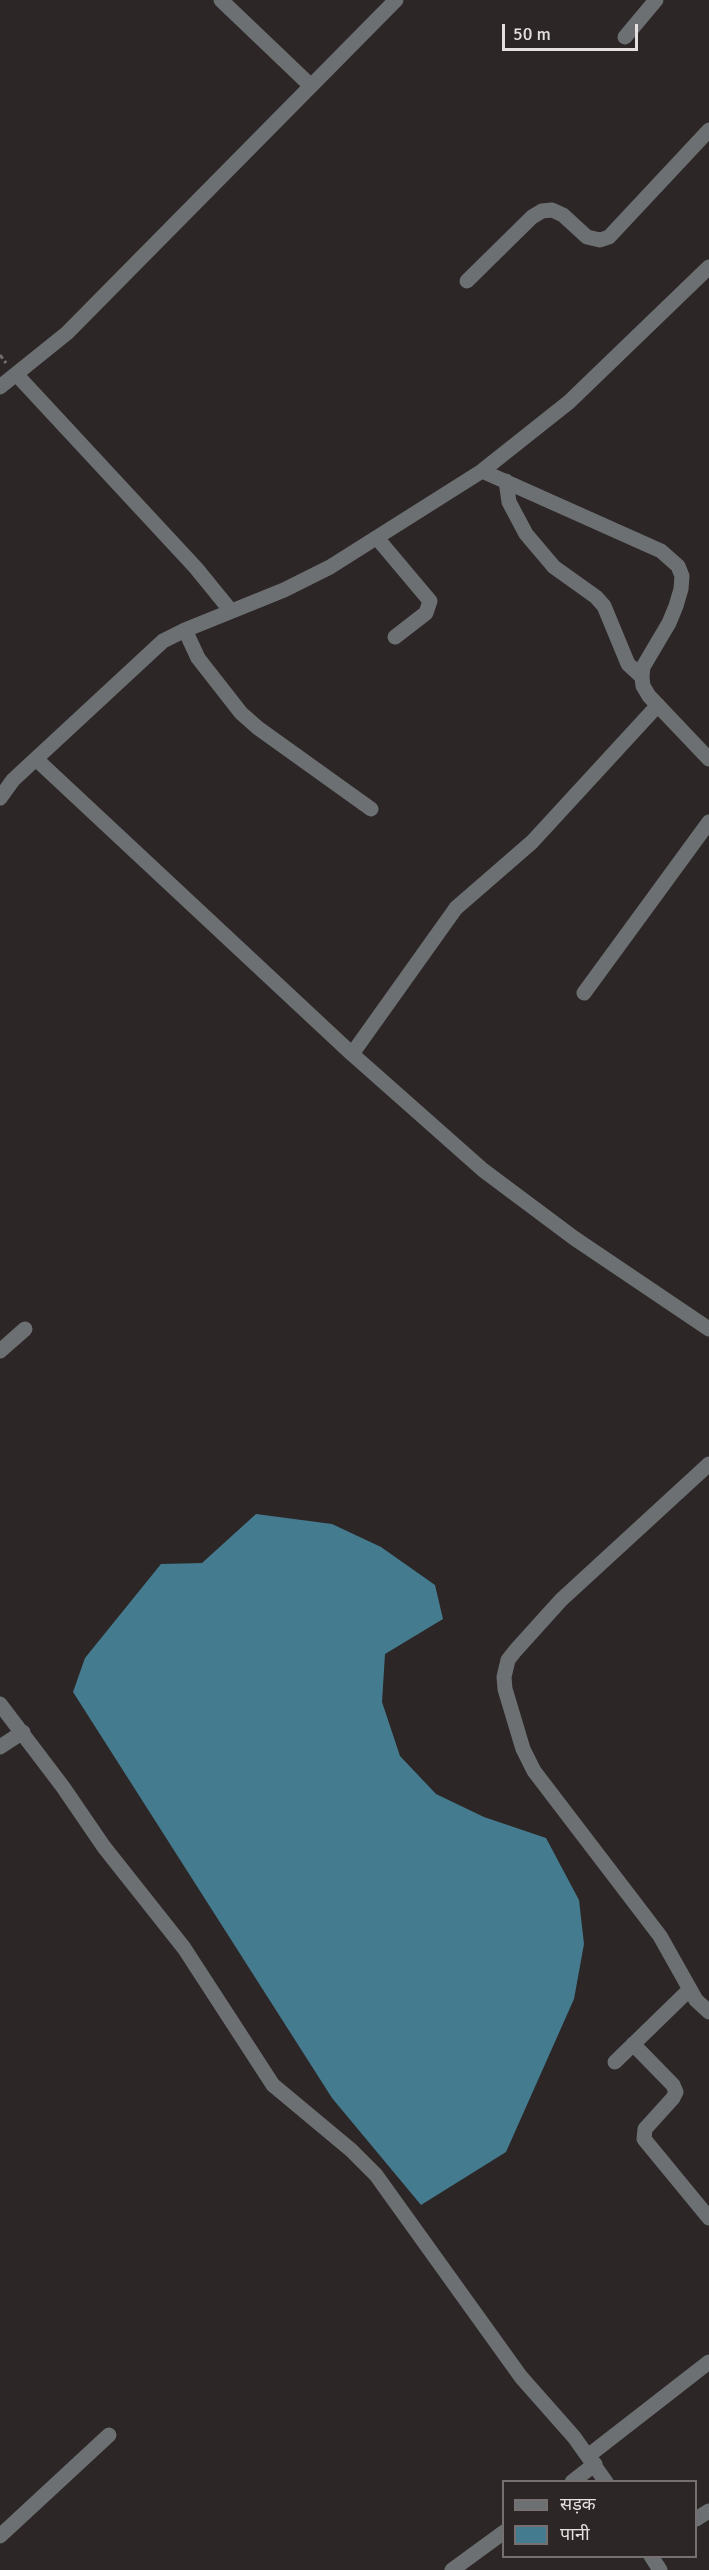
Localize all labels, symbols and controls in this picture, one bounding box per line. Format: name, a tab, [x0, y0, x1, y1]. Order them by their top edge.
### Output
scale bar	[505, 12, 642, 50]
text: 50 m	[513, 23, 551, 45]
legend	[502, 2480, 697, 2558]
text: सड़क	[560, 2493, 596, 2515]
text: पानी	[560, 2523, 590, 2545]

